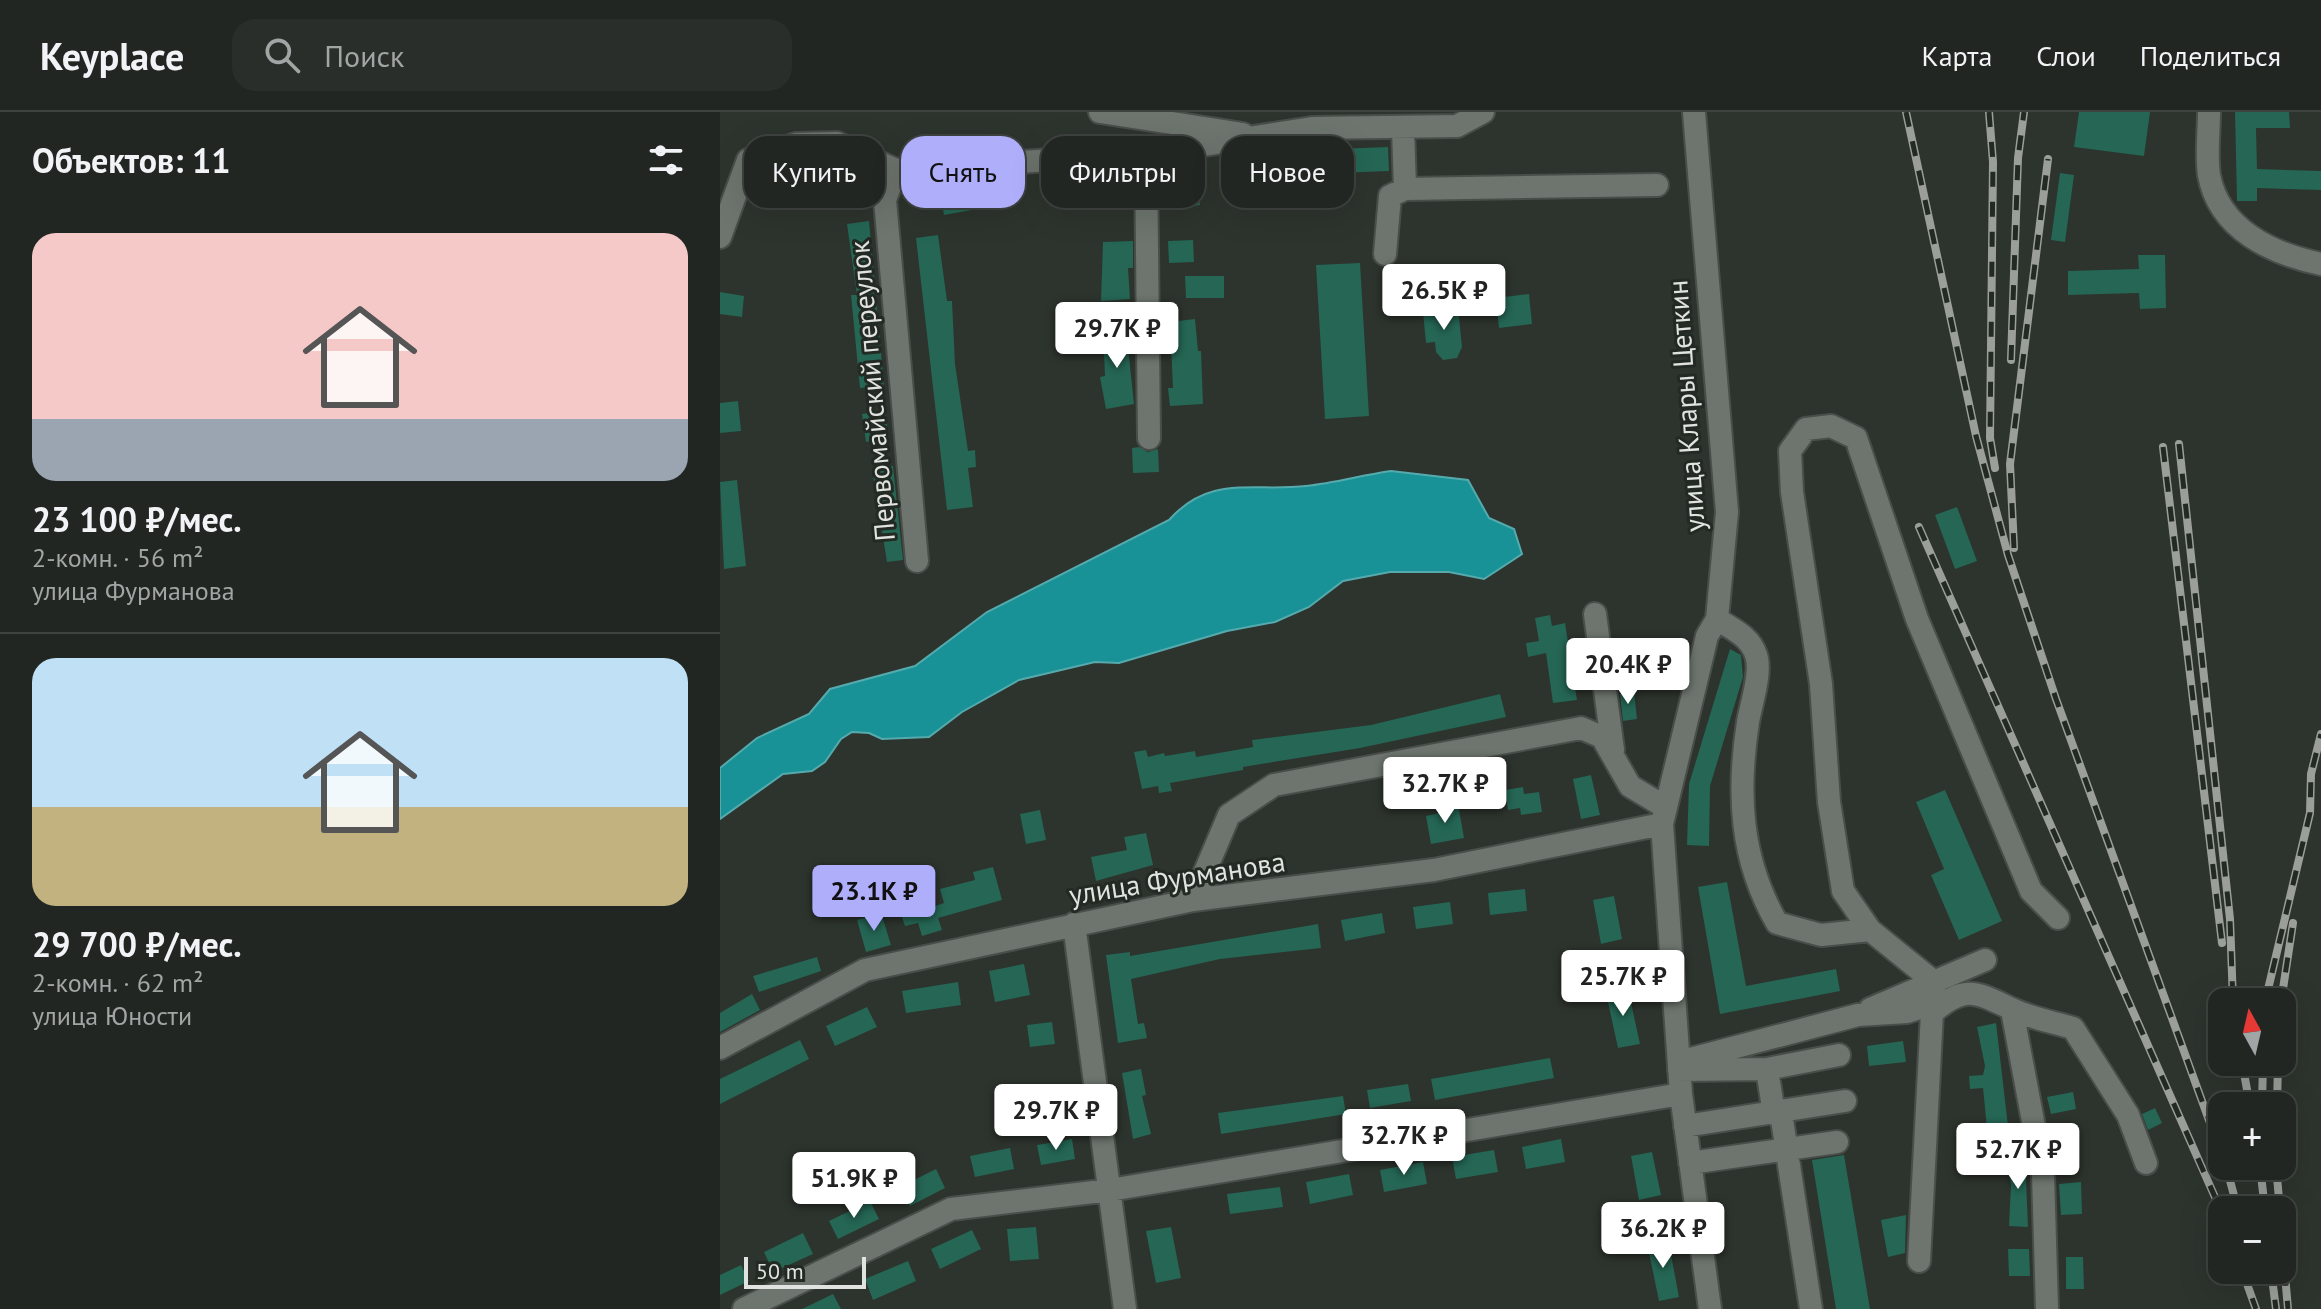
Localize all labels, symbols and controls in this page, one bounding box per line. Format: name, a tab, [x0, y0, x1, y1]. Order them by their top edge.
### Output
search box	[232, 19, 792, 91]
text: Keyplace	[40, 31, 184, 80]
icon: search	[260, 33, 304, 77]
text: Поиск	[324, 36, 404, 75]
text: Карта	[1922, 37, 1992, 74]
text: Слои	[2036, 37, 2096, 74]
text: Поделиться	[2140, 37, 2281, 74]
chip: Купить	[744, 136, 885, 208]
chip: Снять	[901, 136, 1025, 208]
chip: Фильтры	[1041, 136, 1205, 208]
chip: Новое	[1221, 136, 1354, 208]
text: Объектов: 11	[32, 138, 231, 182]
icon: filters	[644, 138, 688, 182]
street label: Первомайский переулок	[840, 239, 903, 543]
pin: 26.5K ₽	[1370, 264, 1518, 332]
text: 26.5K ₽	[1400, 273, 1488, 306]
street label: улица Клары Цеткин	[1658, 279, 1713, 533]
icon: home	[288, 285, 432, 429]
pin: 29.7K ₽	[1043, 302, 1191, 370]
text: 29.7K ₽	[1073, 311, 1161, 344]
text: 23 100 ₽/мес.	[32, 497, 242, 541]
text: 2-комн. · 56 m²	[32, 541, 203, 574]
text: улица Фурманова	[32, 574, 235, 607]
pin: 20.4K ₽	[1554, 638, 1702, 706]
text: 20.4K ₽	[1584, 647, 1672, 680]
icon: home	[288, 710, 432, 854]
pin: 32.7K ₽	[1371, 757, 1519, 825]
text: 32.7K ₽	[1401, 766, 1489, 799]
street label: улица Фурманова	[1066, 842, 1288, 913]
pin: 23.1K ₽	[800, 865, 948, 933]
text: 23.1K ₽	[830, 874, 918, 907]
text: 29 700 ₽/мес.	[32, 922, 242, 966]
pin: 25.7K ₽	[1549, 950, 1697, 1018]
text: 25.7K ₽	[1579, 959, 1667, 992]
text: 2-комн. · 62 m²	[32, 966, 203, 999]
north arrow	[2208, 988, 2296, 1076]
map controls	[2208, 988, 2296, 1284]
text: улица Юности	[32, 999, 192, 1032]
pin: 29.7K ₽	[982, 1084, 1130, 1152]
button: +	[2208, 1092, 2296, 1180]
text: 29.7K ₽	[1012, 1093, 1100, 1126]
pin: 32.7K ₽	[1330, 1109, 1478, 1177]
text: 32.7K ₽	[1360, 1118, 1448, 1151]
pin: 52.7K ₽	[1944, 1123, 2092, 1191]
text: 52.7K ₽	[1974, 1132, 2062, 1165]
pin: 51.9K ₽	[780, 1152, 928, 1220]
text: 51.9K ₽	[810, 1161, 898, 1194]
button: −	[2208, 1196, 2296, 1284]
pin: 36.2K ₽	[1589, 1202, 1737, 1270]
text: 36.2K ₽	[1619, 1211, 1707, 1244]
scale bar	[744, 1253, 866, 1289]
text: 50 m	[756, 1257, 804, 1285]

